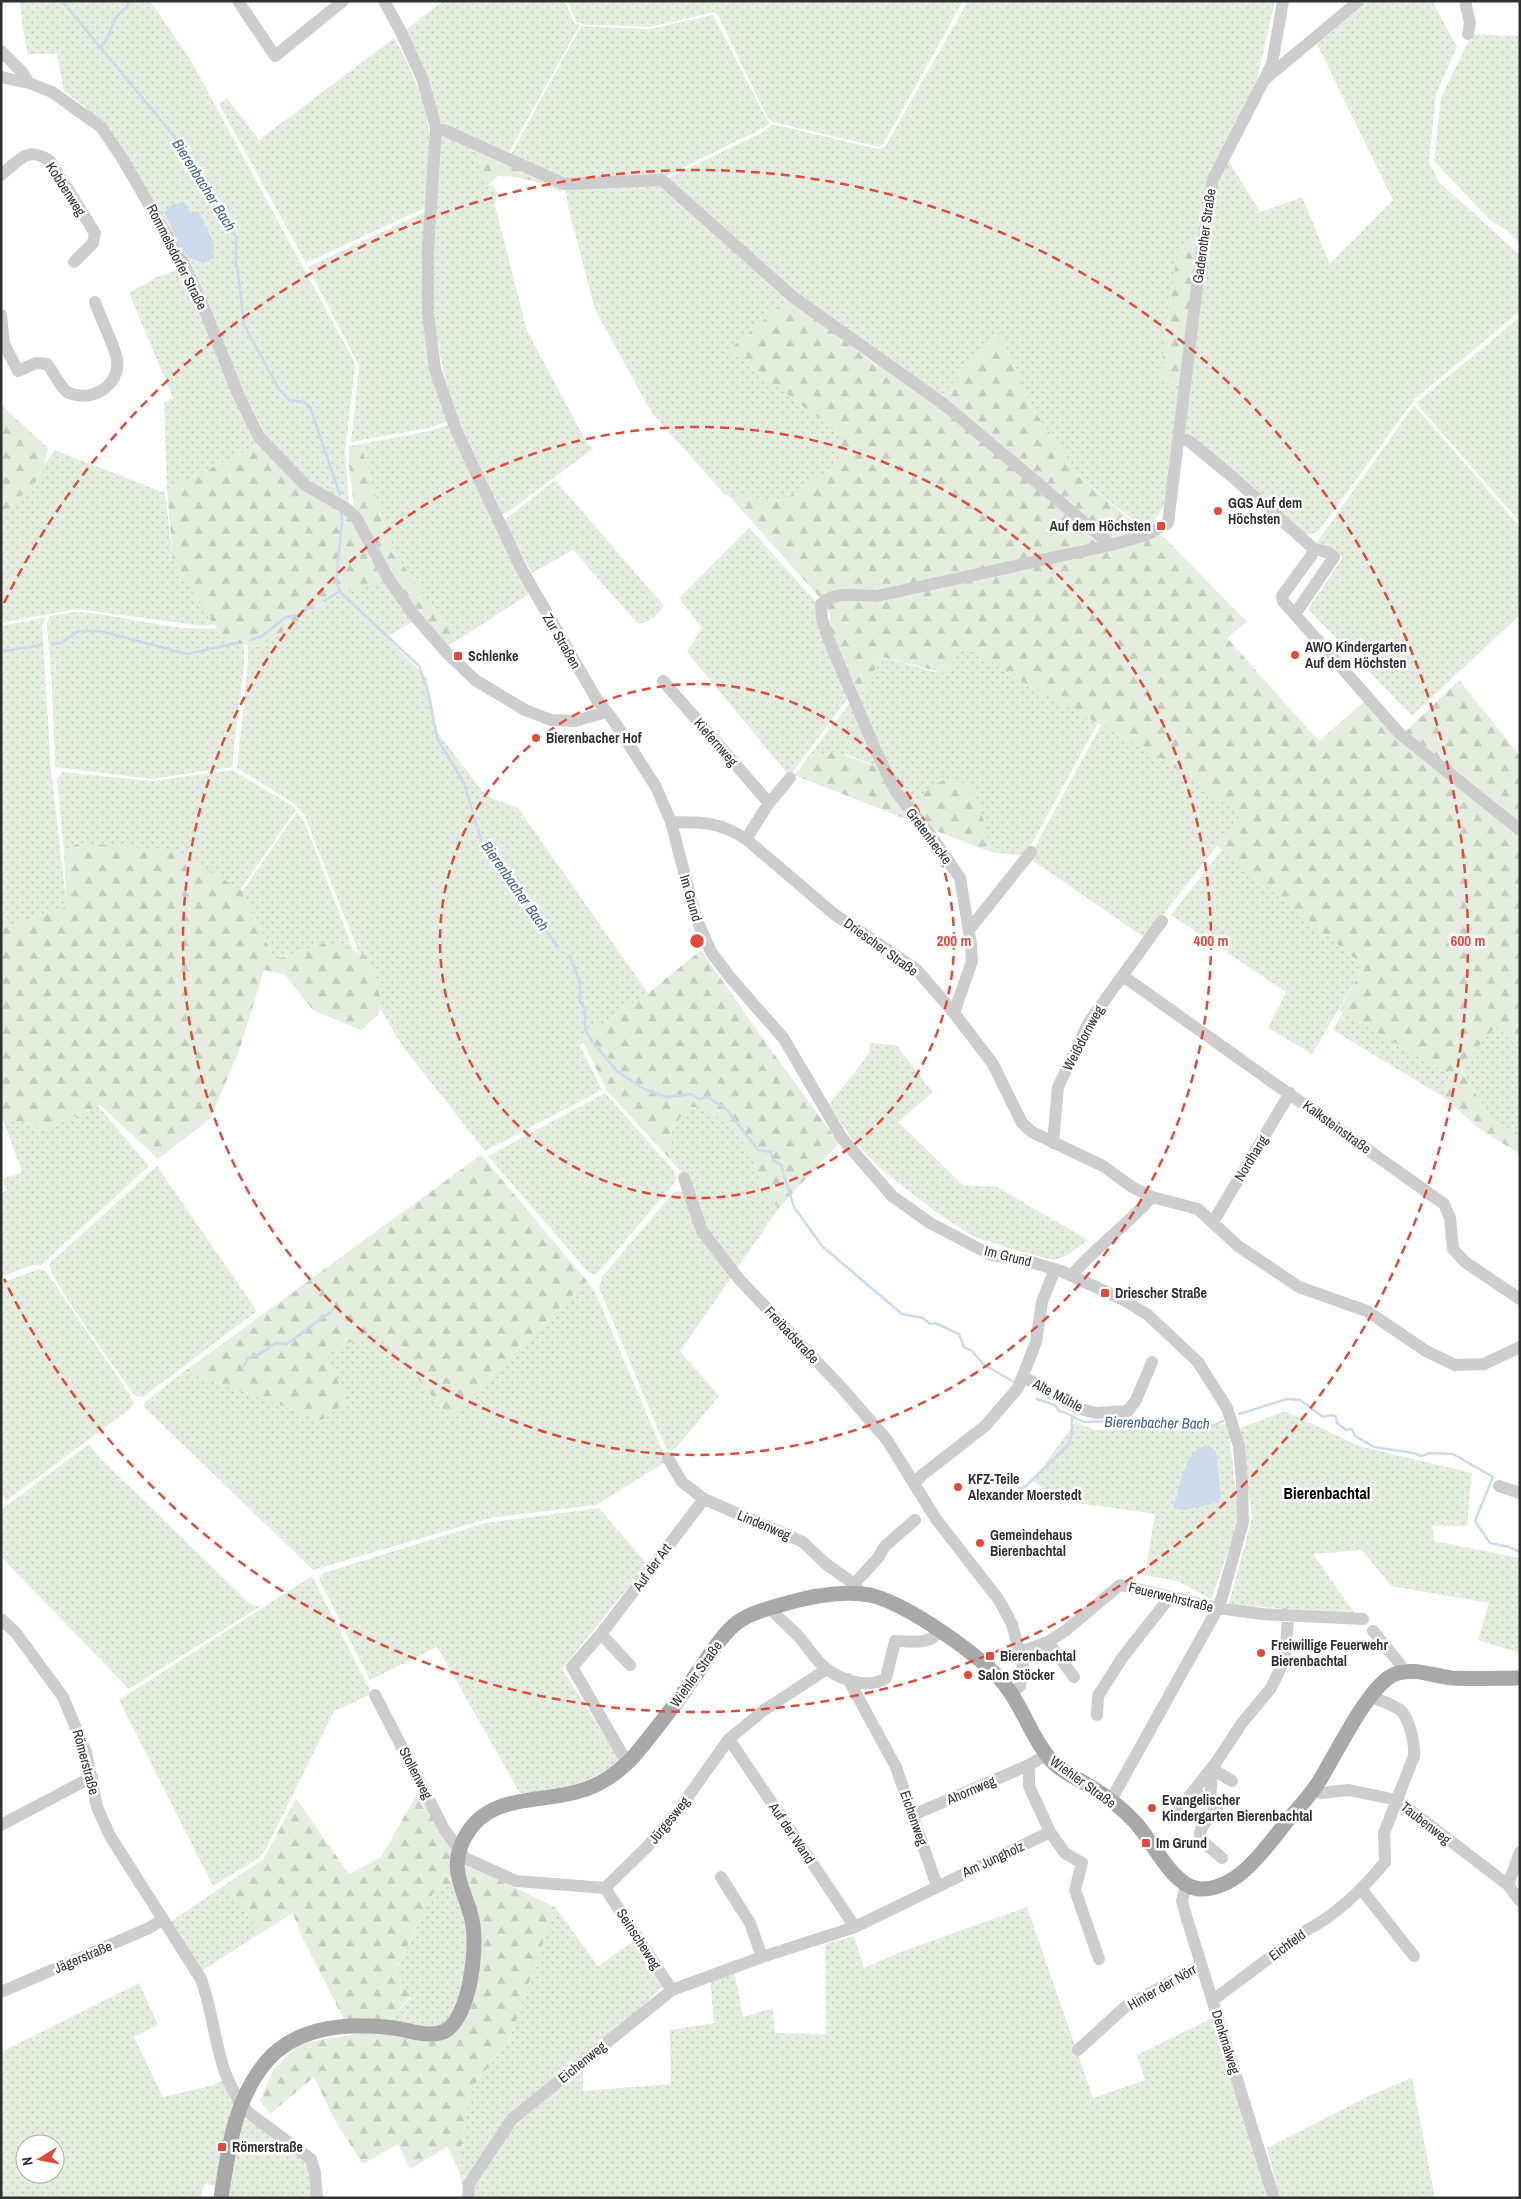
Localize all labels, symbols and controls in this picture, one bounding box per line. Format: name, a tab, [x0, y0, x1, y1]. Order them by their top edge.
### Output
water label: Bierenbacher Bach	[168, 135, 241, 235]
street label: Kobbenweg	[42, 159, 90, 220]
street label: Gaderother Straße	[1188, 187, 1220, 285]
street label: Rommelsdorfer Straße	[143, 201, 211, 313]
place label: GGS Auf dem Höchsten	[1228, 494, 1302, 528]
marker: GGS Auf dem Höchsten	[1212, 505, 1224, 517]
place label: Auf dem Höchsten	[1050, 517, 1151, 535]
marker: Auf dem Höchsten	[1155, 520, 1167, 532]
street label: Zur Straßen	[539, 610, 585, 672]
place label: AWO Kindergarten Auf dem Höchsten	[1305, 638, 1407, 672]
place label: Schlenke	[468, 647, 518, 665]
marker: AWO Kindergarten Auf dem Höchsten	[1289, 649, 1301, 661]
marker: Schlenke	[452, 650, 464, 662]
street label: Kiefernweg	[690, 714, 742, 770]
place label: Bierenbacher Hof	[546, 729, 642, 747]
marker: Bierenbacher Hof	[530, 732, 542, 744]
street label: Gretenhecke	[902, 804, 956, 868]
water label: Bierenbacher Bach	[477, 837, 554, 935]
street label: Im Grund	[676, 873, 706, 923]
street label: Driescher Straße	[840, 914, 922, 980]
text: 200 m	[937, 930, 971, 951]
text: 400 m	[1194, 930, 1228, 951]
text: 600 m	[1451, 930, 1485, 951]
centre of rings	[688, 932, 706, 950]
street label: Weißdornweg	[1058, 1002, 1108, 1074]
street label: Kalksteinstraße	[1299, 1096, 1375, 1158]
street label: Nordhang	[1230, 1131, 1272, 1184]
street label: Im Grund	[983, 1241, 1033, 1271]
place label: Driescher Straße	[1115, 1284, 1207, 1302]
marker: Driescher Straße	[1099, 1287, 1111, 1299]
street label: Freibadstraße	[761, 1302, 823, 1368]
street label: Alte Mühle	[1029, 1374, 1086, 1416]
water label: Bierenbacher Bach	[1104, 1411, 1210, 1434]
place label: KFZ-Teile Alexander Moerstedt	[968, 1470, 1082, 1504]
marker: KFZ-Teile Alexander Moerstedt	[952, 1481, 964, 1493]
district label: Bierenbachtal	[1284, 1482, 1370, 1504]
street label: Lindenweg	[735, 1506, 794, 1544]
place label: Gemeindehaus Bierenbachtal	[990, 1526, 1072, 1560]
marker: Gemeindehaus Bierenbachtal	[974, 1537, 986, 1549]
street label: Auf der Art	[628, 1540, 675, 1595]
street label: Feuerwehrstraße	[1127, 1578, 1215, 1616]
place label: Freiwillige Feuerwehr Bierenbachtal	[1271, 1636, 1388, 1670]
street label: Wiehler Straße	[666, 1637, 726, 1711]
place label: Bierenbachtal	[1000, 1647, 1076, 1665]
marker: Freiwillige Feuerwehr Bierenbachtal	[1255, 1647, 1267, 1659]
marker: Bierenbachtal	[984, 1650, 996, 1662]
place label: Salon Stöcker	[978, 1666, 1055, 1684]
marker: Salon Stöcker	[962, 1669, 974, 1681]
street label: Römerstraße	[69, 1727, 103, 1797]
street label: Stollenweg	[395, 1744, 437, 1803]
street label: Wiehler Straße	[1046, 1752, 1120, 1812]
street label: Ahornweg	[943, 1771, 999, 1809]
street label: Eichenweg	[896, 1788, 932, 1848]
place label: Evangelischer Kindergarten Bierenbachtal	[1162, 1791, 1313, 1825]
street label: Jürgesweg	[645, 1792, 694, 1847]
street label: Auf der Wand	[764, 1798, 819, 1867]
street label: Taubenweg	[1397, 1798, 1455, 1849]
marker: Evangelischer Kindergarten Bierenbachtal	[1146, 1802, 1158, 1814]
place label: Im Grund	[1156, 1834, 1207, 1852]
street label: Am Jungholz	[958, 1837, 1027, 1882]
marker: Im Grund	[1140, 1837, 1152, 1849]
street label: Seinscheweg	[613, 1905, 666, 1973]
street label: Eichfeld	[1265, 1926, 1309, 1964]
street label: Jägerstraße	[51, 1937, 115, 1977]
street label: Hinter der Nörr	[1124, 1960, 1200, 2014]
street label: Denkmalweg	[1208, 2008, 1244, 2077]
street label: Eichenweg	[554, 2037, 610, 2087]
north arrow	[15, 2134, 65, 2184]
place label: Römerstraße	[232, 2138, 303, 2156]
marker: Römerstraße	[216, 2141, 228, 2153]
text: N	[18, 2156, 37, 2167]

